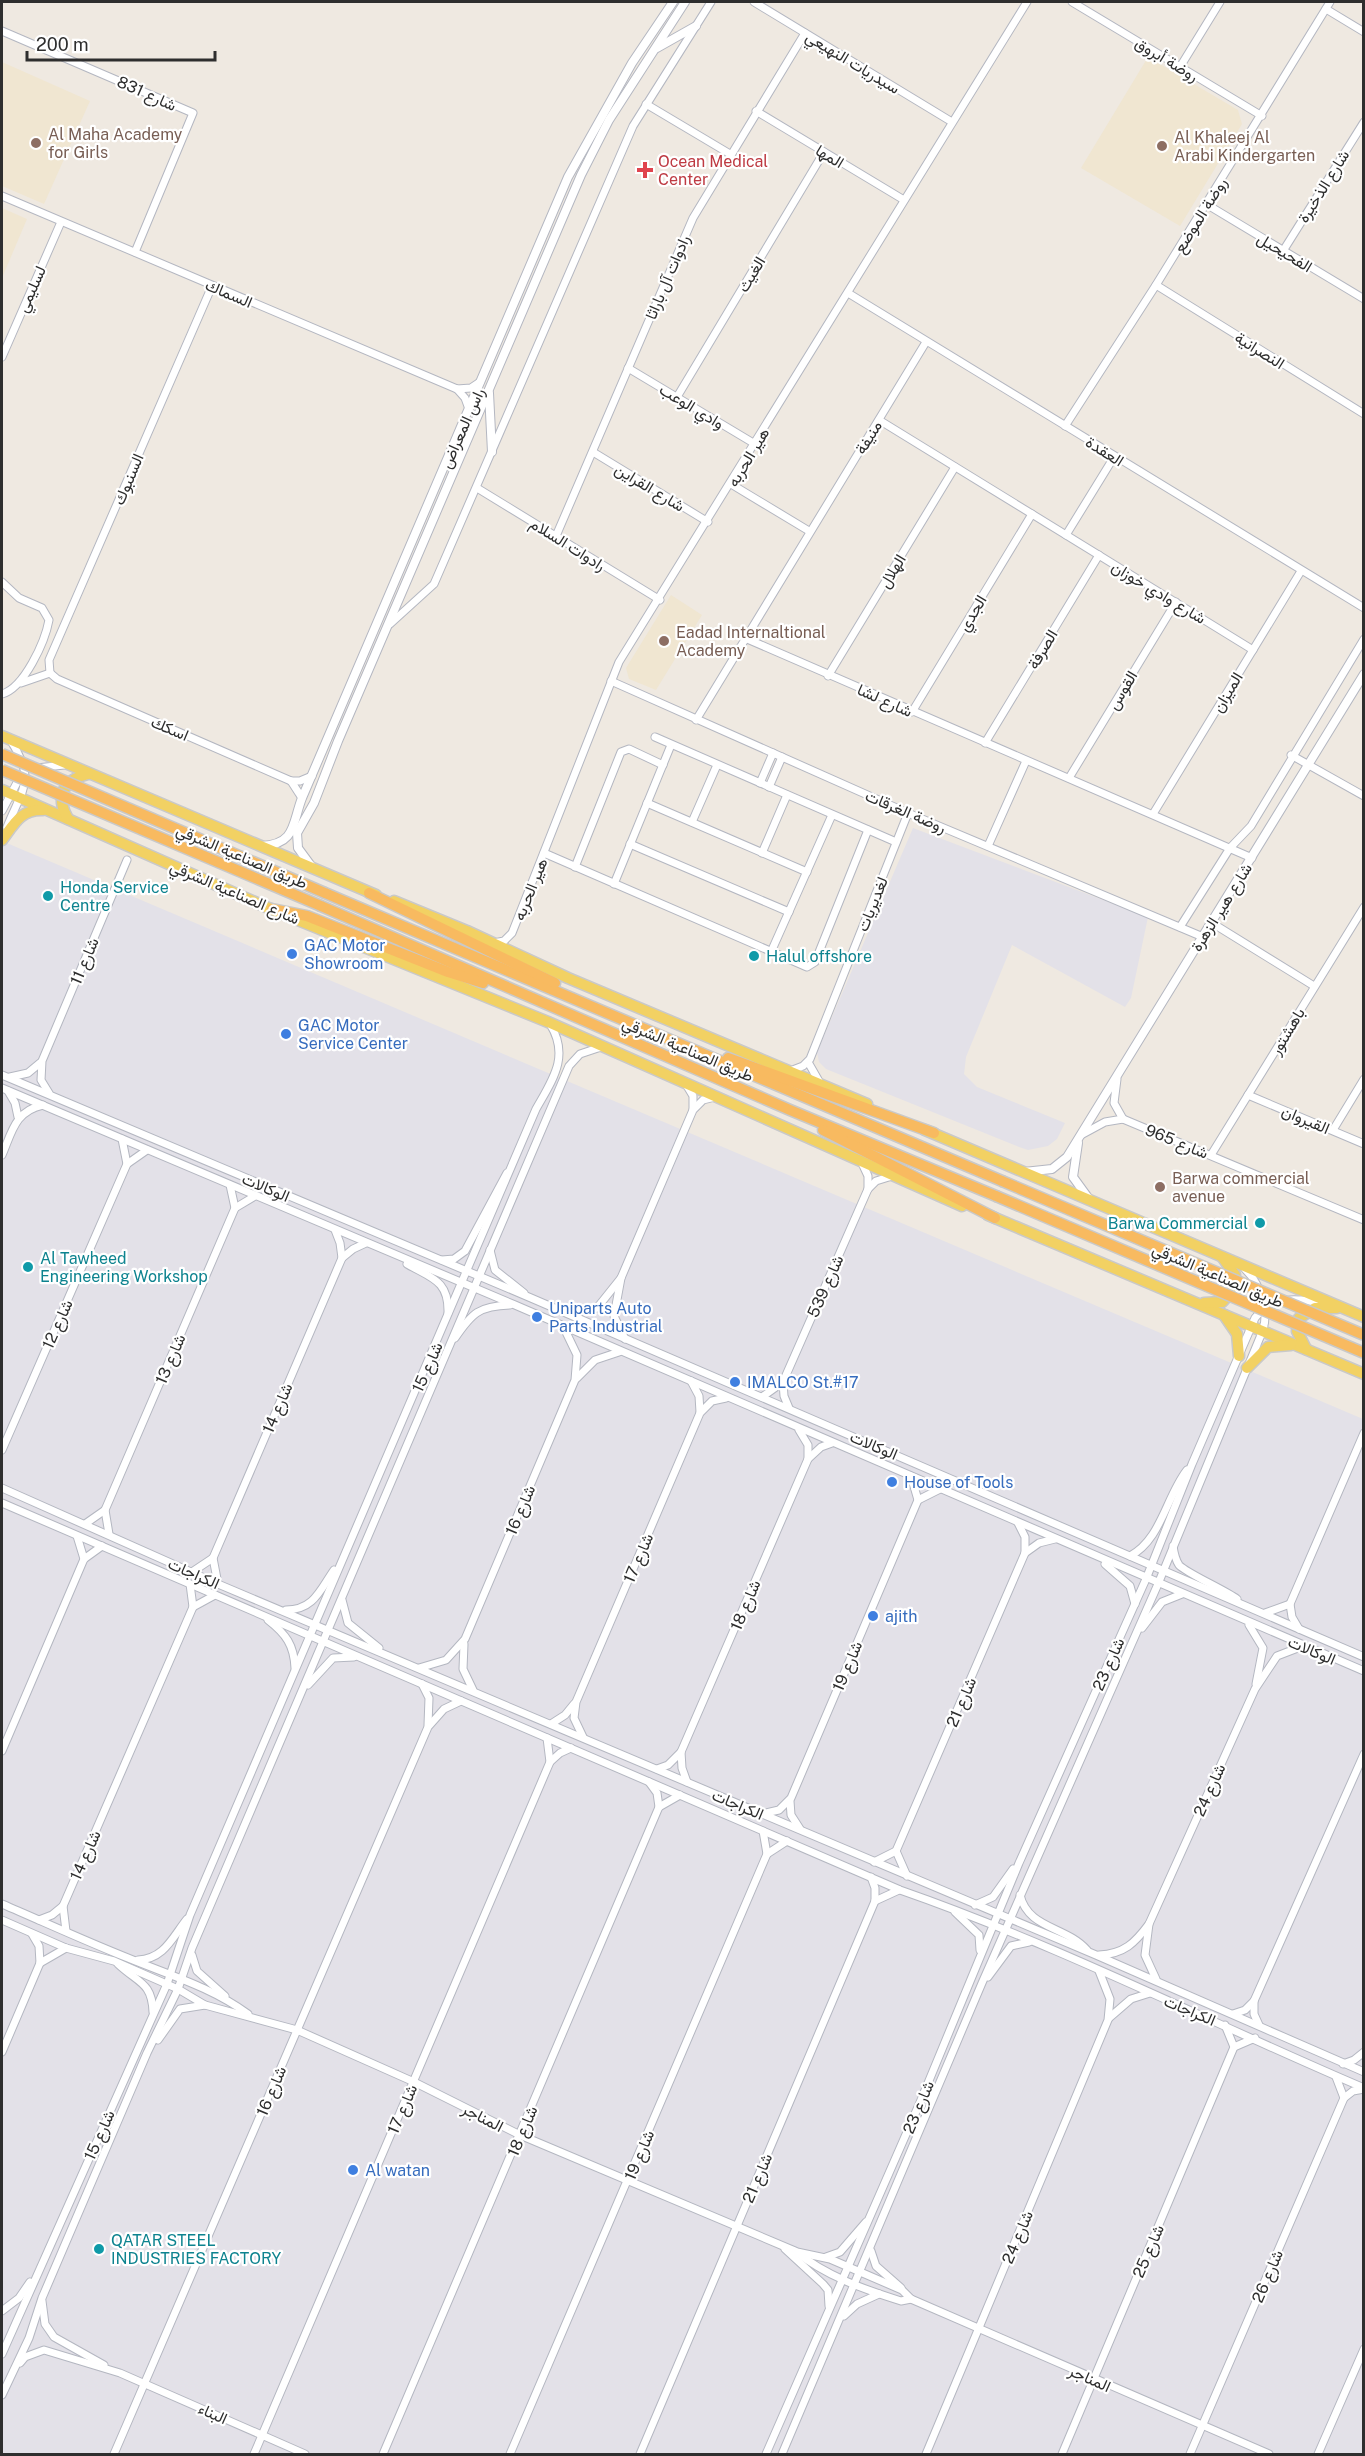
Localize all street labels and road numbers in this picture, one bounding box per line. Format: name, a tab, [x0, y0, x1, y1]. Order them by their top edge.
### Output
street label: سيدريات النهيعي	[800, 27, 903, 101]
street label: روضة أبروق	[1131, 33, 1202, 87]
street label: شارع 831	[113, 72, 179, 117]
street label: المها	[812, 141, 847, 173]
street label: شارع الذخيرة	[1294, 146, 1355, 227]
street label: روضة الموضع	[1170, 174, 1233, 258]
street label: الفحيحيل	[1253, 229, 1316, 277]
street label: رادوات آل باراثا	[641, 232, 695, 323]
street label: الغيث	[733, 253, 769, 296]
street label: لسليمي	[13, 263, 54, 317]
street label: السماك	[202, 275, 255, 312]
street label: النصرانية	[1231, 328, 1288, 374]
street label: وادي الوعب	[654, 380, 728, 437]
street label: راس المعراض	[436, 385, 490, 472]
street label: منيفة	[851, 417, 886, 458]
street label: هير الحربه	[723, 424, 774, 491]
street label: العقدة	[1082, 432, 1127, 470]
street label: السنبوك	[109, 451, 149, 508]
street label: شارع القراين	[610, 459, 688, 517]
street label: رادوات السلام	[526, 514, 609, 576]
street label: الهلال	[875, 551, 911, 592]
street label: شارع وادي خوزان	[1106, 557, 1209, 631]
street label: الجدي	[954, 592, 994, 637]
street label: الصرفة	[1023, 626, 1062, 673]
street label: القوس	[1103, 667, 1142, 714]
street label: الميزان	[1208, 669, 1248, 716]
street label: شارع لشا	[853, 680, 915, 723]
street label: اسكك	[148, 712, 191, 745]
street label: روضة الغرقات	[862, 786, 949, 838]
street label: طريق الصناعية الشرقي	[172, 820, 310, 896]
street label: هير الحربه	[509, 855, 552, 924]
street label: شارع الصناعية الشرقي	[166, 857, 302, 932]
street label: شارع هير الزهرة	[1187, 860, 1258, 956]
street label: لغديريات	[853, 874, 893, 935]
street label: شارع 11	[66, 935, 105, 988]
street label: باهشتور	[1265, 1004, 1310, 1060]
street label: طريق الصناعية الشرقي	[618, 1013, 756, 1089]
street label: القيروان	[1279, 1101, 1333, 1139]
street label: شارع 965	[1142, 1120, 1211, 1165]
street label: الوكالات	[239, 1169, 292, 1207]
street label: طريق الصناعية الشرقي	[1148, 1239, 1286, 1315]
street label: شارع 539	[803, 1252, 849, 1321]
street label: شارع 12	[38, 1297, 79, 1353]
street label: شارع 13	[151, 1331, 191, 1388]
street label: شارع 15	[408, 1339, 449, 1396]
street label: شارع 14	[258, 1380, 298, 1437]
street label: الوكالات	[847, 1427, 900, 1465]
street label: شارع 16	[501, 1482, 541, 1539]
street label: شارع 17	[620, 1530, 659, 1587]
street label: الكراجات	[165, 1554, 222, 1594]
street label: شارع 18	[726, 1577, 766, 1634]
street label: الوكالات	[1285, 1632, 1338, 1670]
street label: شارع 23	[1088, 1635, 1130, 1694]
street label: شارع 19	[828, 1638, 868, 1695]
street label: شارع 21	[943, 1674, 982, 1731]
street label: شارع 24	[1189, 1761, 1231, 1820]
street label: الكراجات	[709, 1785, 766, 1825]
street label: شارع 14	[66, 1827, 107, 1884]
street label: الكراجات	[1161, 1991, 1218, 2031]
street label: شارع 16	[252, 2063, 292, 2120]
street label: شارع 23	[899, 2078, 940, 2137]
street label: شارع 17	[384, 2081, 423, 2138]
street label: المناجر	[458, 2099, 507, 2137]
street label: شارع 18	[503, 2103, 543, 2160]
street label: شارع 15	[80, 2107, 121, 2164]
street label: شارع 19	[620, 2127, 660, 2184]
street label: شارع 21	[739, 2150, 778, 2207]
street label: شارع 24	[998, 2208, 1039, 2267]
street label: شارع 25	[1129, 2222, 1170, 2281]
street label: شارع 26	[1248, 2247, 1289, 2306]
street label: المناجر	[1065, 2360, 1114, 2397]
street label: البناء	[195, 2399, 230, 2428]

